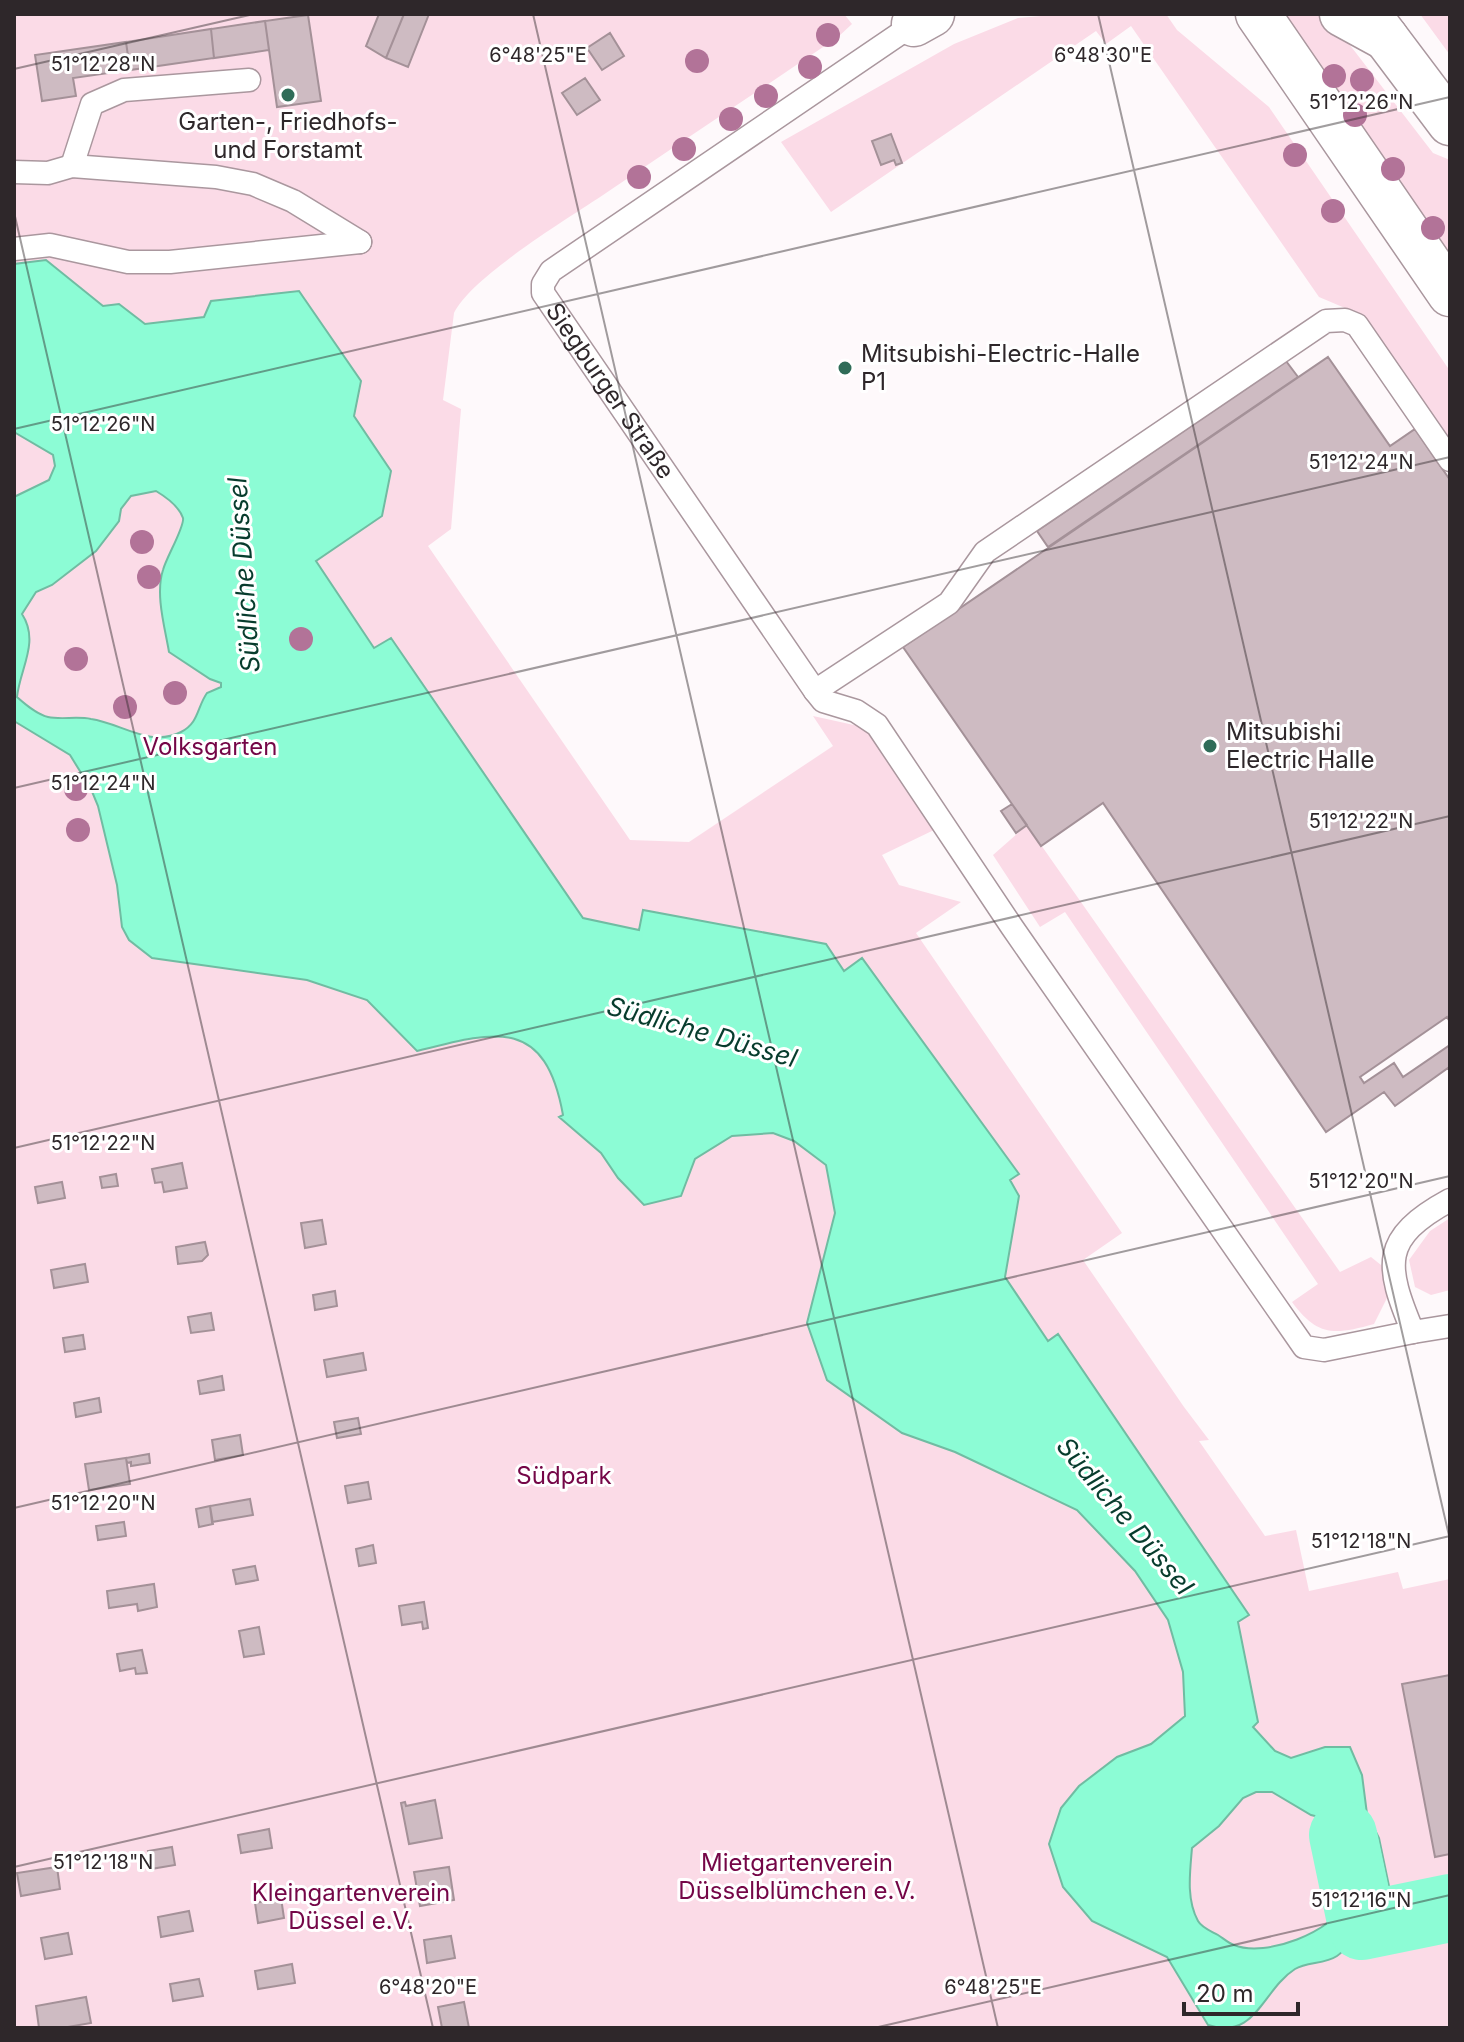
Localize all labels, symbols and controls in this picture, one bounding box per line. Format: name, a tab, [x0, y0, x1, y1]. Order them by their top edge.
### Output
text: 6°48'25"E	[489, 43, 587, 67]
text: 6°48'30"E	[1054, 43, 1152, 67]
text: 51°12'28"N	[51, 52, 155, 76]
marker: Garten-, Friedhofs- und Forstamt	[279, 86, 297, 104]
text: 51°12'26"N	[1309, 90, 1413, 114]
place label: Garten-, Friedhofs- und Forstamt	[178, 107, 398, 164]
street label: Siegburger Straße	[540, 297, 681, 484]
place label: Mitsubishi-Electric-Halle P1	[861, 339, 1140, 396]
marker: Mitsubishi-Electric-Halle P1	[836, 359, 854, 377]
text: 51°12'26"N	[51, 412, 155, 436]
text: 51°12'24"N	[1309, 450, 1413, 474]
water label: Südliche Düssel	[221, 476, 266, 674]
place label: Mitsubishi Electric Halle	[1226, 717, 1374, 774]
park label: Volksgarten	[143, 732, 277, 761]
marker: Mitsubishi Electric Halle	[1201, 737, 1219, 755]
text: 51°12'24"N	[51, 771, 155, 795]
text: 51°12'22"N	[1309, 809, 1413, 833]
water label: Südliche Düssel	[604, 990, 801, 1074]
text: 51°12'22"N	[51, 1131, 155, 1155]
text: 51°12'20"N	[1309, 1169, 1413, 1193]
water label: Südliche Düssel	[1051, 1431, 1201, 1601]
park label: Südpark	[516, 1461, 612, 1490]
text: 51°12'20"N	[51, 1491, 155, 1515]
text: 51°12'18"N	[1311, 1529, 1411, 1553]
park label: Mietgartenverein Düsselblümchen e.V.	[678, 1848, 916, 1905]
text: 51°12'18"N	[53, 1850, 153, 1874]
park label: Kleingartenverein Düssel e.V.	[252, 1878, 450, 1935]
text: 51°12'16"N	[1311, 1888, 1411, 1912]
scale bar	[1184, 1966, 1298, 2016]
text: 6°48'20"E	[379, 1975, 477, 1999]
text: 6°48'25"E	[944, 1975, 1042, 1999]
text: 20 m	[1196, 1979, 1254, 2008]

